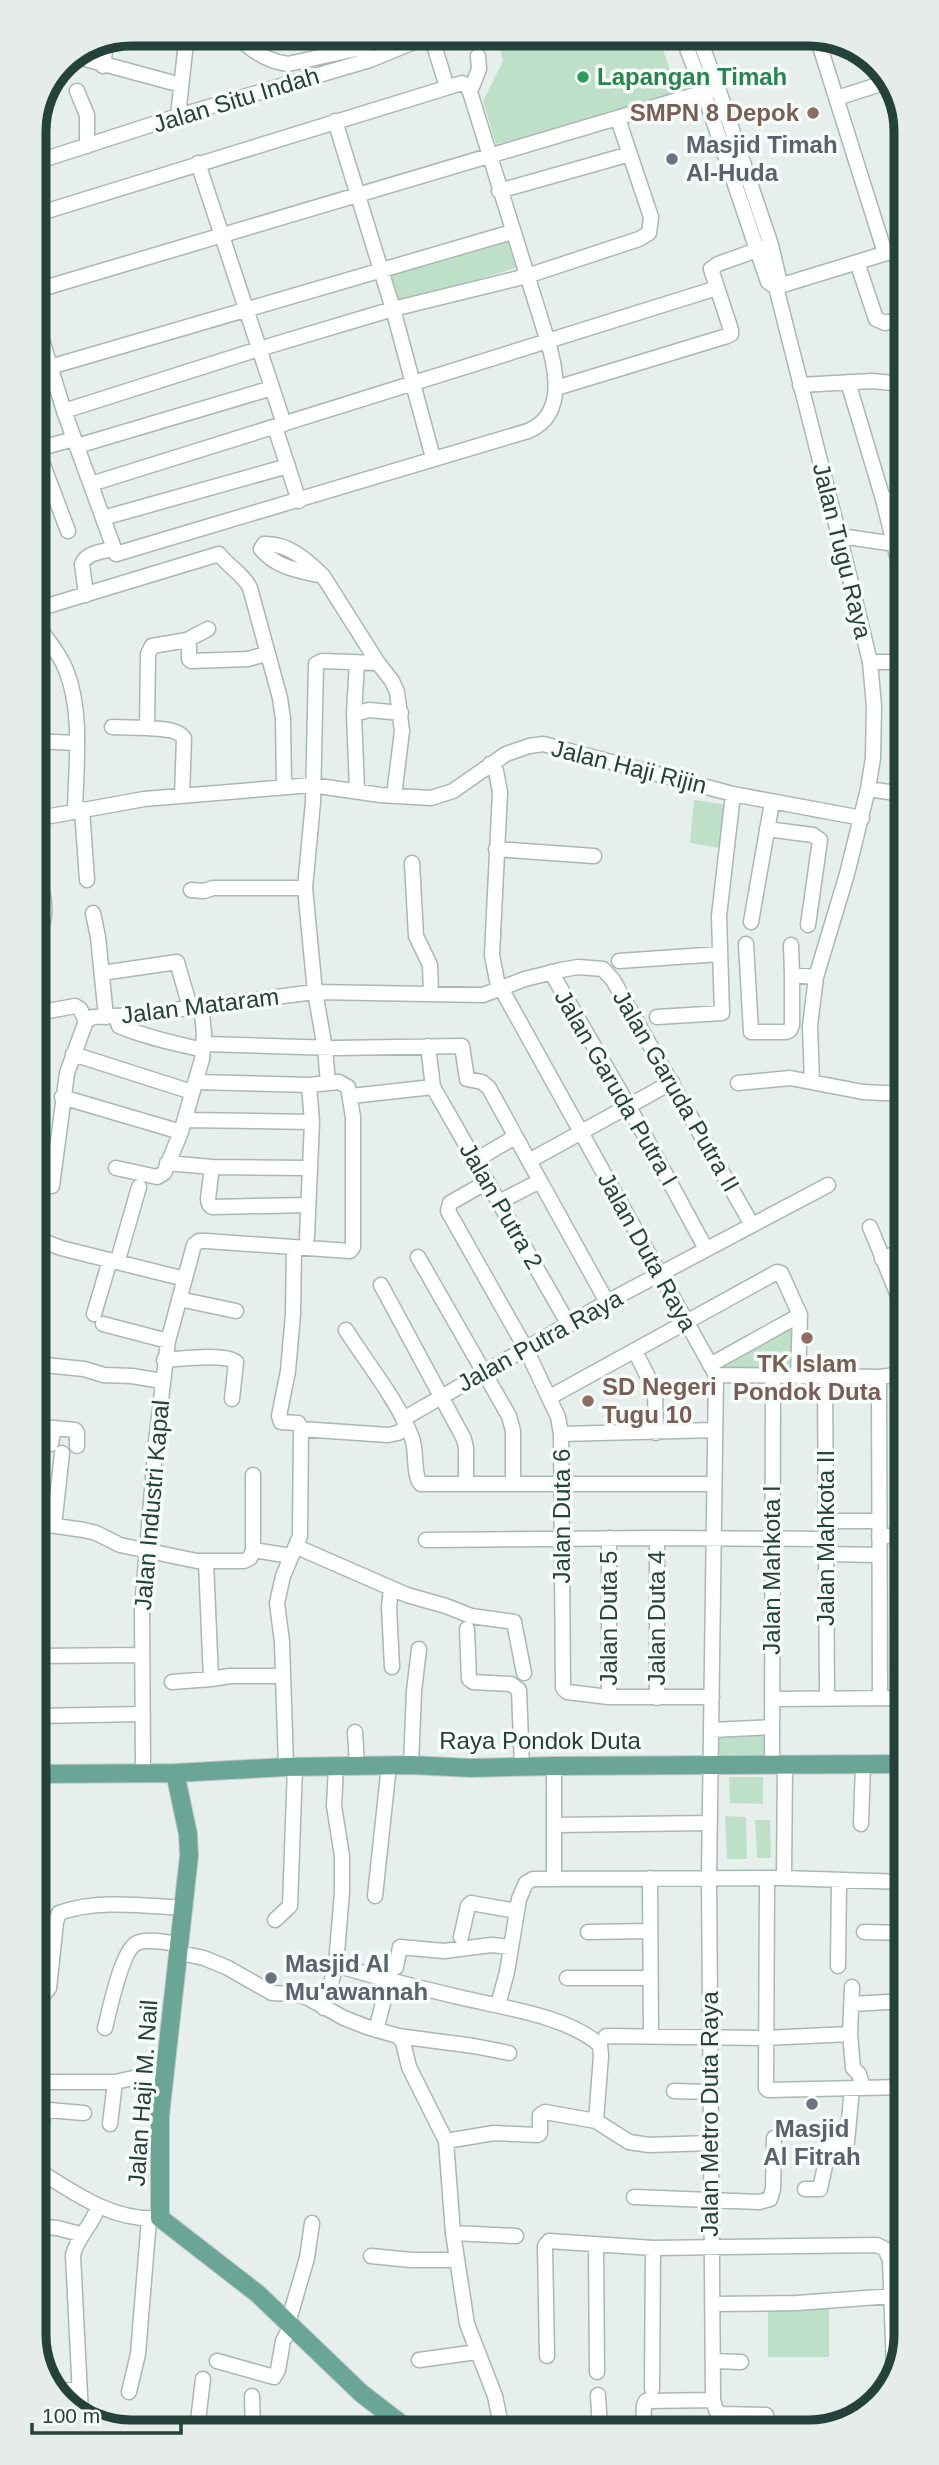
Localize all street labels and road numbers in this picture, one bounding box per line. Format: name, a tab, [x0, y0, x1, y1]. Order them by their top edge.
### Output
street label: Jalan Situ Indah	[150, 61, 322, 138]
street label: Jalan Tugu Raya	[808, 460, 878, 642]
street label: Jalan Haji Rijin	[549, 734, 709, 799]
street label: Jalan Mataram	[120, 982, 280, 1029]
street label: Jalan Garuda Putra I	[549, 985, 683, 1190]
street label: Jalan Garuda Putra II	[608, 985, 745, 1196]
street label: Jalan Putra 2	[454, 1138, 548, 1274]
street label: Jalan Duta Raya	[593, 1168, 703, 1336]
street label: Jalan Putra Raya	[453, 1284, 627, 1397]
street label: Jalan Industri Kapal	[129, 1399, 174, 1611]
street label: Jalan Duta 6	[548, 1449, 575, 1583]
street label: Jalan Mahkota II	[812, 1450, 839, 1626]
street label: Jalan Mahkota I	[758, 1485, 785, 1655]
street label: Jalan Duta 5	[595, 1551, 622, 1685]
street label: Jalan Duta 4	[643, 1551, 670, 1685]
street label: Raya Pondok Duta	[439, 1727, 641, 1754]
street label: Jalan Metro Duta Raya	[696, 1991, 723, 2237]
street label: Jalan Haji M. Nail	[123, 1999, 162, 2187]

